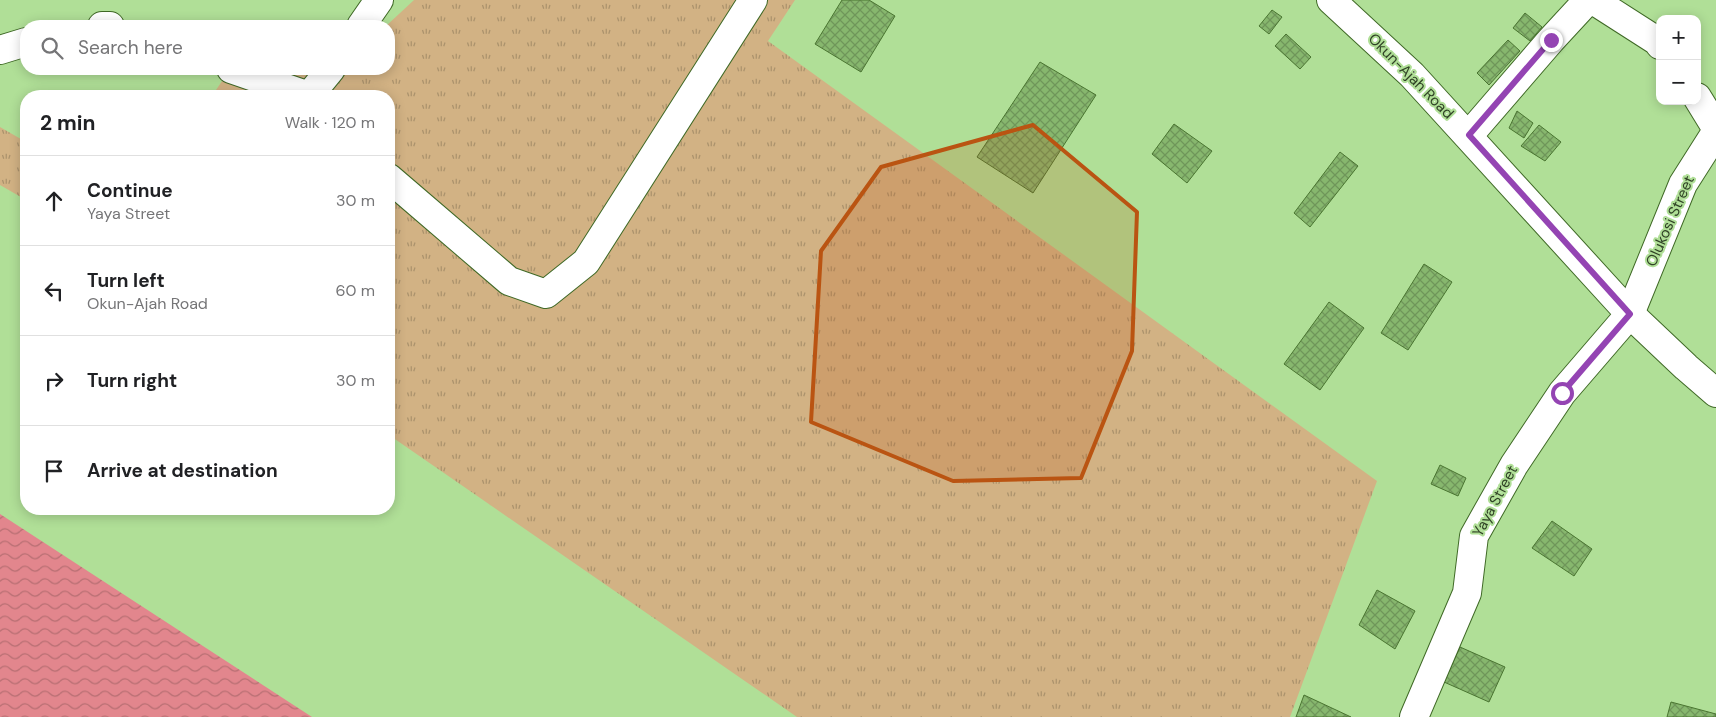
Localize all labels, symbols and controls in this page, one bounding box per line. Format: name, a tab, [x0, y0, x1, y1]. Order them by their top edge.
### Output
map controls	[1656, 15, 1701, 105]
button: +	[1656, 15, 1701, 60]
search box	[20, 20, 395, 75]
street label: Okun-Ajah Road	[1364, 29, 1458, 123]
route end	[1540, 29, 1563, 52]
icon: search	[38, 34, 66, 62]
text: Search here	[78, 35, 183, 60]
button: −	[1656, 60, 1701, 105]
text: 2 min	[40, 109, 96, 137]
text: Walk · 120 m	[285, 112, 375, 133]
street label: Olukosi Street	[1641, 172, 1699, 269]
text: Continue	[87, 178, 173, 203]
icon: ahead	[40, 187, 68, 215]
text: 30 m	[336, 190, 375, 211]
text: Yaya Street	[87, 203, 170, 224]
text: Turn left	[87, 268, 165, 293]
icon: left	[40, 277, 68, 305]
text: 60 m	[335, 280, 375, 301]
text: Okun-Ajah Road	[87, 293, 208, 314]
icon: right	[40, 367, 68, 395]
text: Turn right	[87, 368, 177, 393]
text: 30 m	[336, 370, 375, 391]
route start	[1551, 382, 1574, 405]
icon: arrive	[40, 457, 68, 485]
text: Arrive at destination	[87, 458, 278, 483]
street label: Yaya Street	[1468, 462, 1522, 540]

